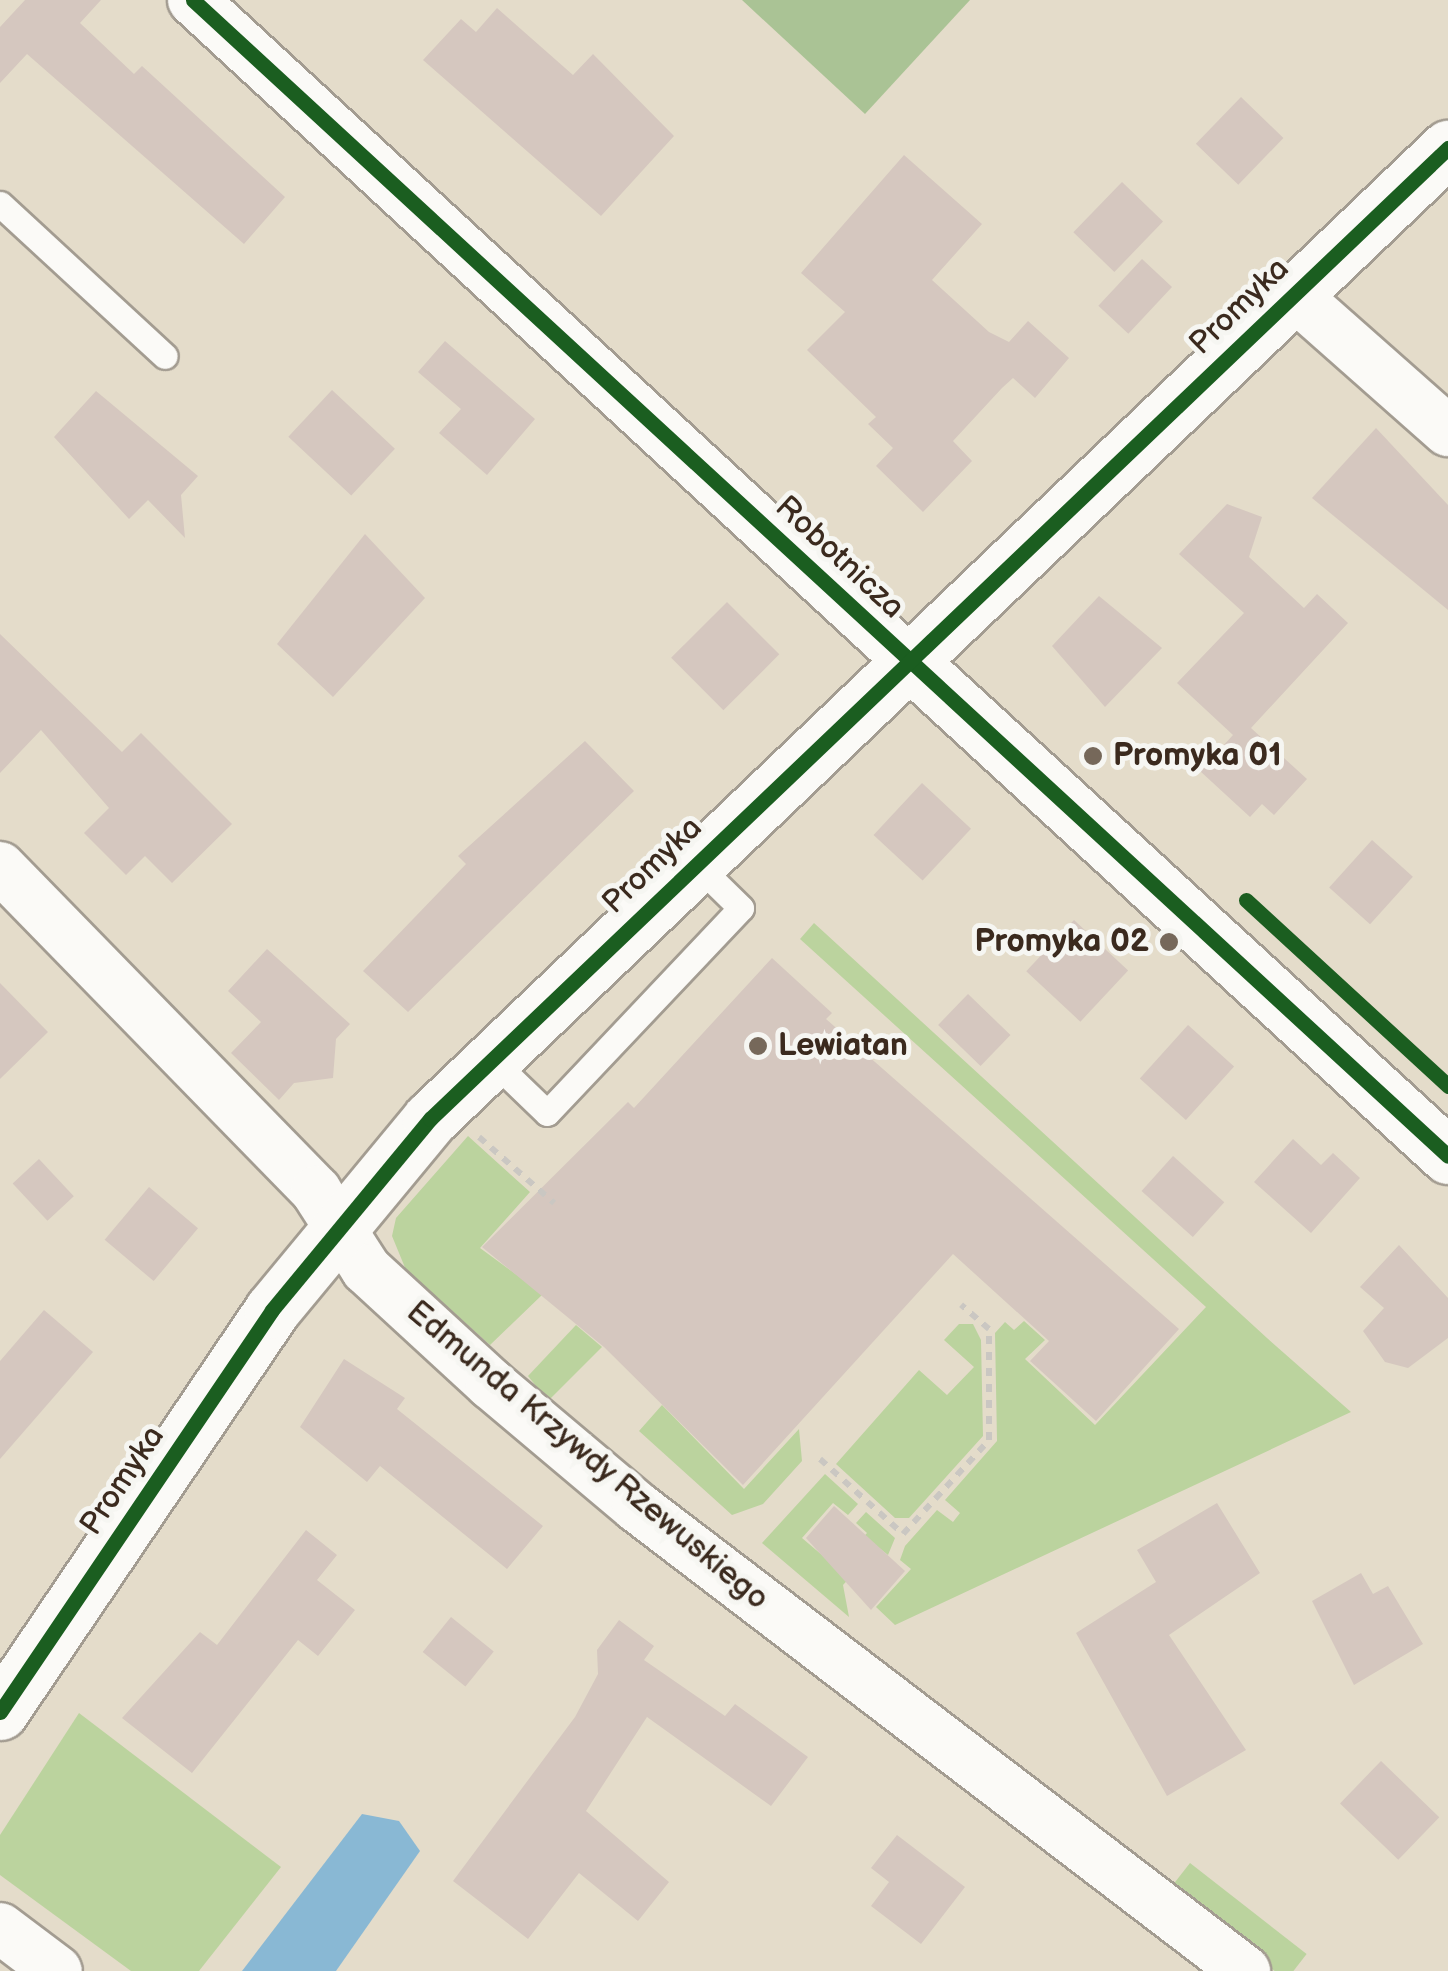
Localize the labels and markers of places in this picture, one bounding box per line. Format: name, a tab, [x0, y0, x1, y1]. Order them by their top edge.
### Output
place label: Promyka 01	[1113, 737, 1282, 775]
marker: Promyka 01	[1082, 745, 1104, 767]
place label: Promyka 02	[975, 923, 1149, 961]
marker: Promyka 02	[1158, 931, 1180, 953]
place label: Lewiatan	[778, 1027, 908, 1065]
marker: Lewiatan	[747, 1035, 769, 1057]

